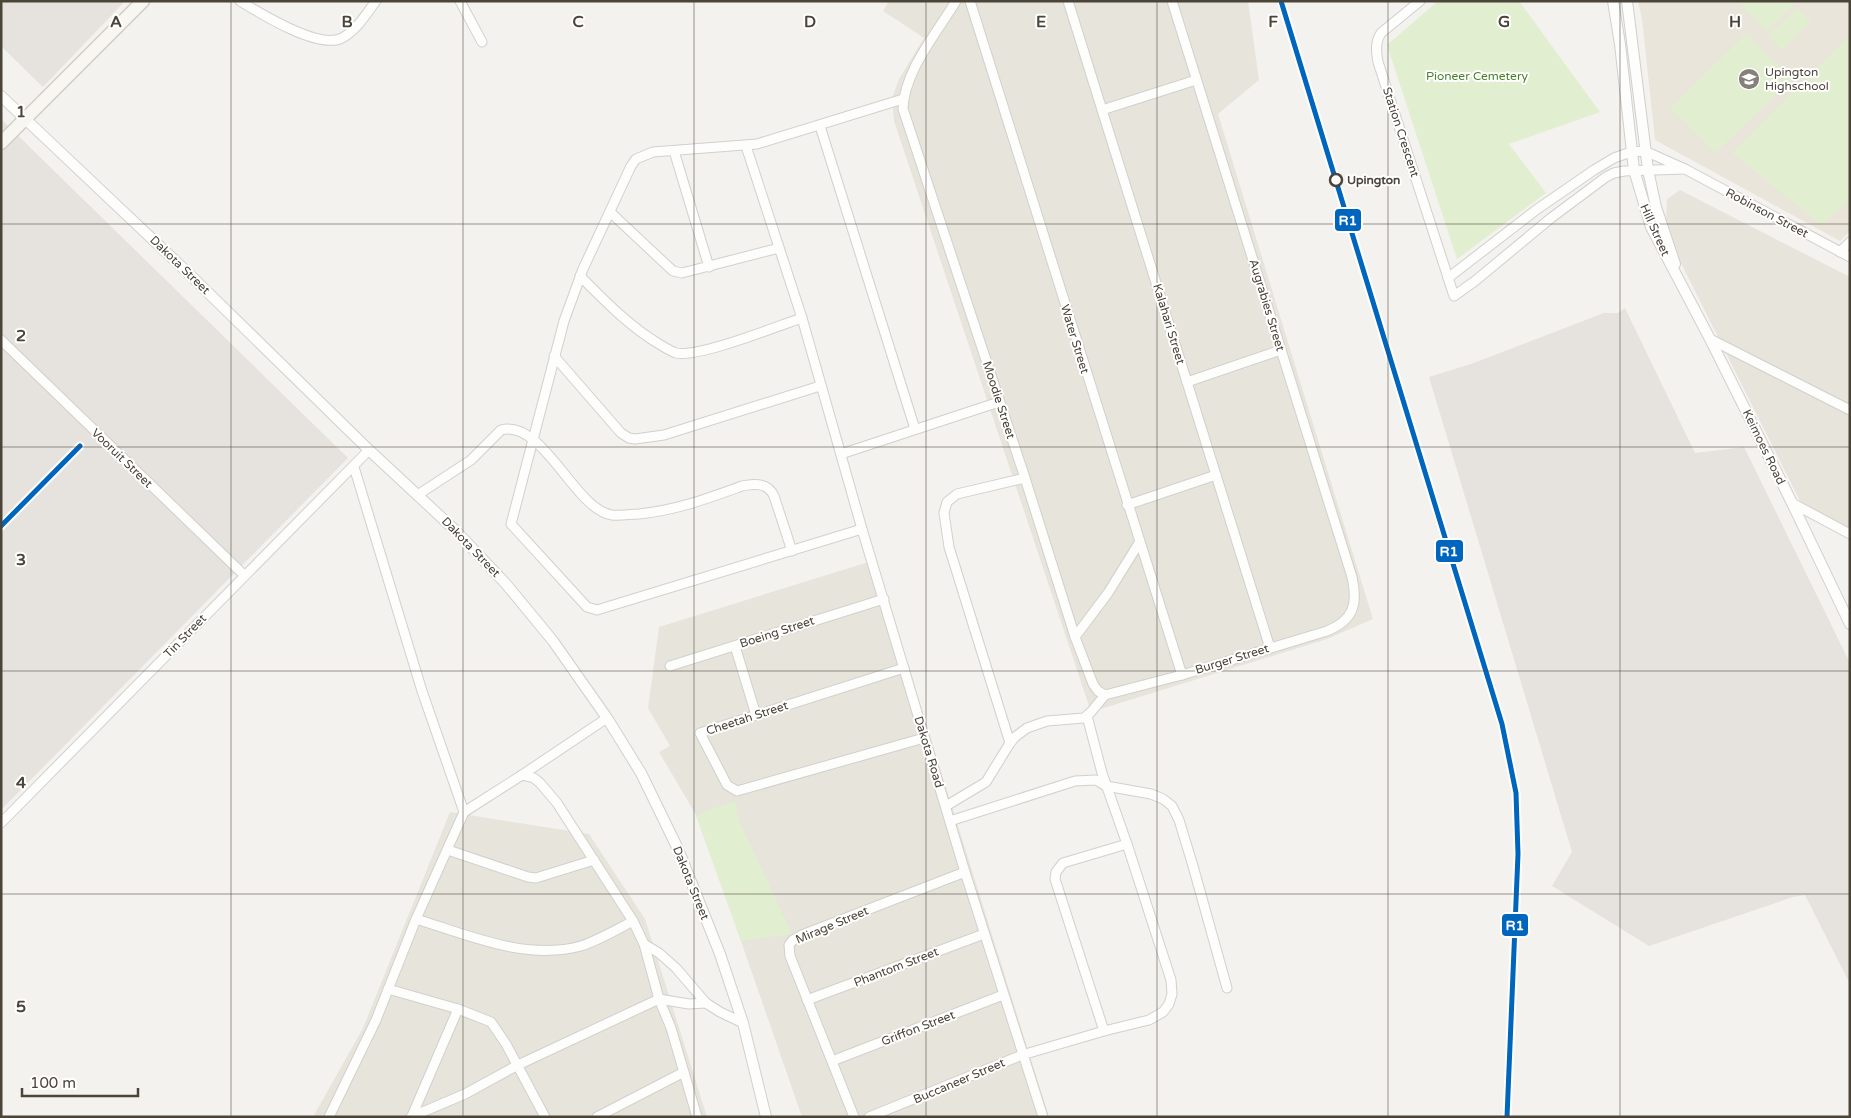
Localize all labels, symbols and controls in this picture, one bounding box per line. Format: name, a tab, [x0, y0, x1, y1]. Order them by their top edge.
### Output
text: A	[110, 12, 122, 32]
text: B	[341, 12, 353, 32]
text: C	[572, 12, 584, 32]
text: D	[804, 12, 816, 32]
text: E	[1036, 12, 1046, 32]
text: F	[1268, 12, 1278, 32]
text: G	[1498, 12, 1510, 32]
text: H	[1729, 12, 1741, 32]
place label: Upington Highschool	[1765, 65, 1829, 93]
school or university icon: Upington Highschool	[1737, 67, 1761, 91]
park label: Pioneer Cemetery	[1426, 69, 1529, 83]
street label: Station Crescent	[1380, 85, 1422, 179]
text: 1	[16, 102, 26, 122]
marker: Upington	[1329, 173, 1343, 187]
place label: Upington	[1347, 173, 1400, 188]
street label: Robinson Street	[1723, 185, 1811, 241]
street label: Hill Street	[1637, 202, 1673, 258]
line badge: R1	[1334, 208, 1362, 232]
text: R1	[1339, 212, 1357, 229]
street label: Dakota Street	[147, 233, 213, 297]
street label: Augrabies Street	[1246, 257, 1288, 353]
street label: Kalahari Street	[1150, 282, 1188, 366]
street label: Water Street	[1058, 303, 1092, 376]
text: 2	[16, 326, 26, 346]
street label: Moodie Street	[980, 359, 1018, 441]
street label: Keimoes Road	[1740, 407, 1788, 487]
street label: Vooruit Street	[89, 425, 156, 491]
street label: Dakota Street	[439, 514, 503, 580]
line badge: R1	[1435, 539, 1464, 563]
text: R1	[1440, 543, 1458, 560]
text: 3	[16, 550, 26, 570]
street label: Tin Street	[161, 611, 209, 661]
street label: Boeing Street	[738, 613, 816, 651]
street label: Burger Street	[1193, 641, 1271, 677]
street label: Cheetah Street	[704, 698, 790, 738]
street label: Dakota Road	[911, 715, 947, 789]
text: 4	[16, 773, 26, 793]
street label: Dakota Street	[670, 844, 712, 922]
street label: Mirage Street	[794, 903, 871, 947]
line badge: R1	[1501, 913, 1529, 937]
text: R1	[1506, 917, 1524, 934]
street label: Phantom Street	[852, 944, 941, 990]
text: 5	[16, 997, 26, 1017]
street label: Griffon Street	[879, 1007, 957, 1048]
street label: Buccaneer Street	[911, 1055, 1007, 1107]
scale bar	[22, 1066, 139, 1098]
text: 100 m	[30, 1074, 76, 1092]

